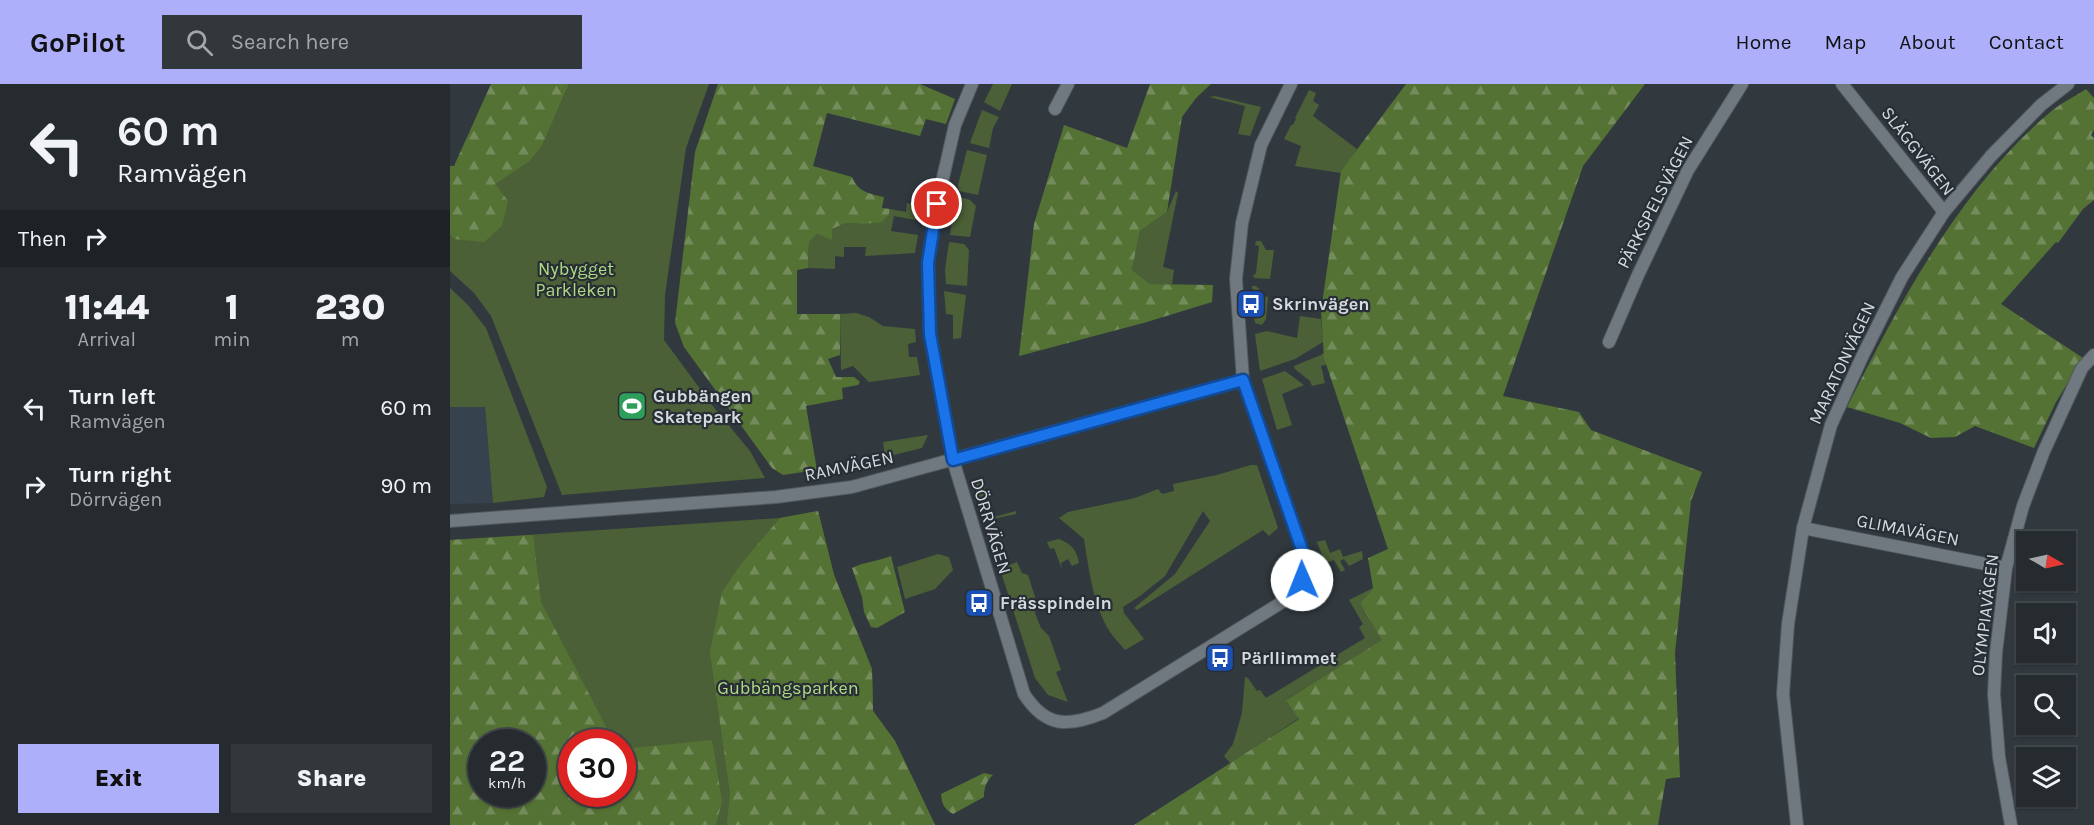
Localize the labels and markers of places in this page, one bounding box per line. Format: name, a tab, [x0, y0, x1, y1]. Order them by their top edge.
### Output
pin	[911, 178, 962, 229]
bus stop icon: Skrinvägen	[1235, 288, 1267, 320]
place label: Skrinvägen	[1272, 293, 1369, 315]
place label: Gubbängen Skatepark	[653, 385, 752, 428]
sports icon: Gubbängen Skatepark	[616, 390, 648, 422]
bus stop icon: Frässpindeln	[963, 587, 995, 619]
place label: Frässpindeln	[1000, 592, 1112, 614]
bus stop icon: Pärllimmet	[1204, 642, 1236, 674]
place label: Pärllimmet	[1241, 647, 1337, 669]

